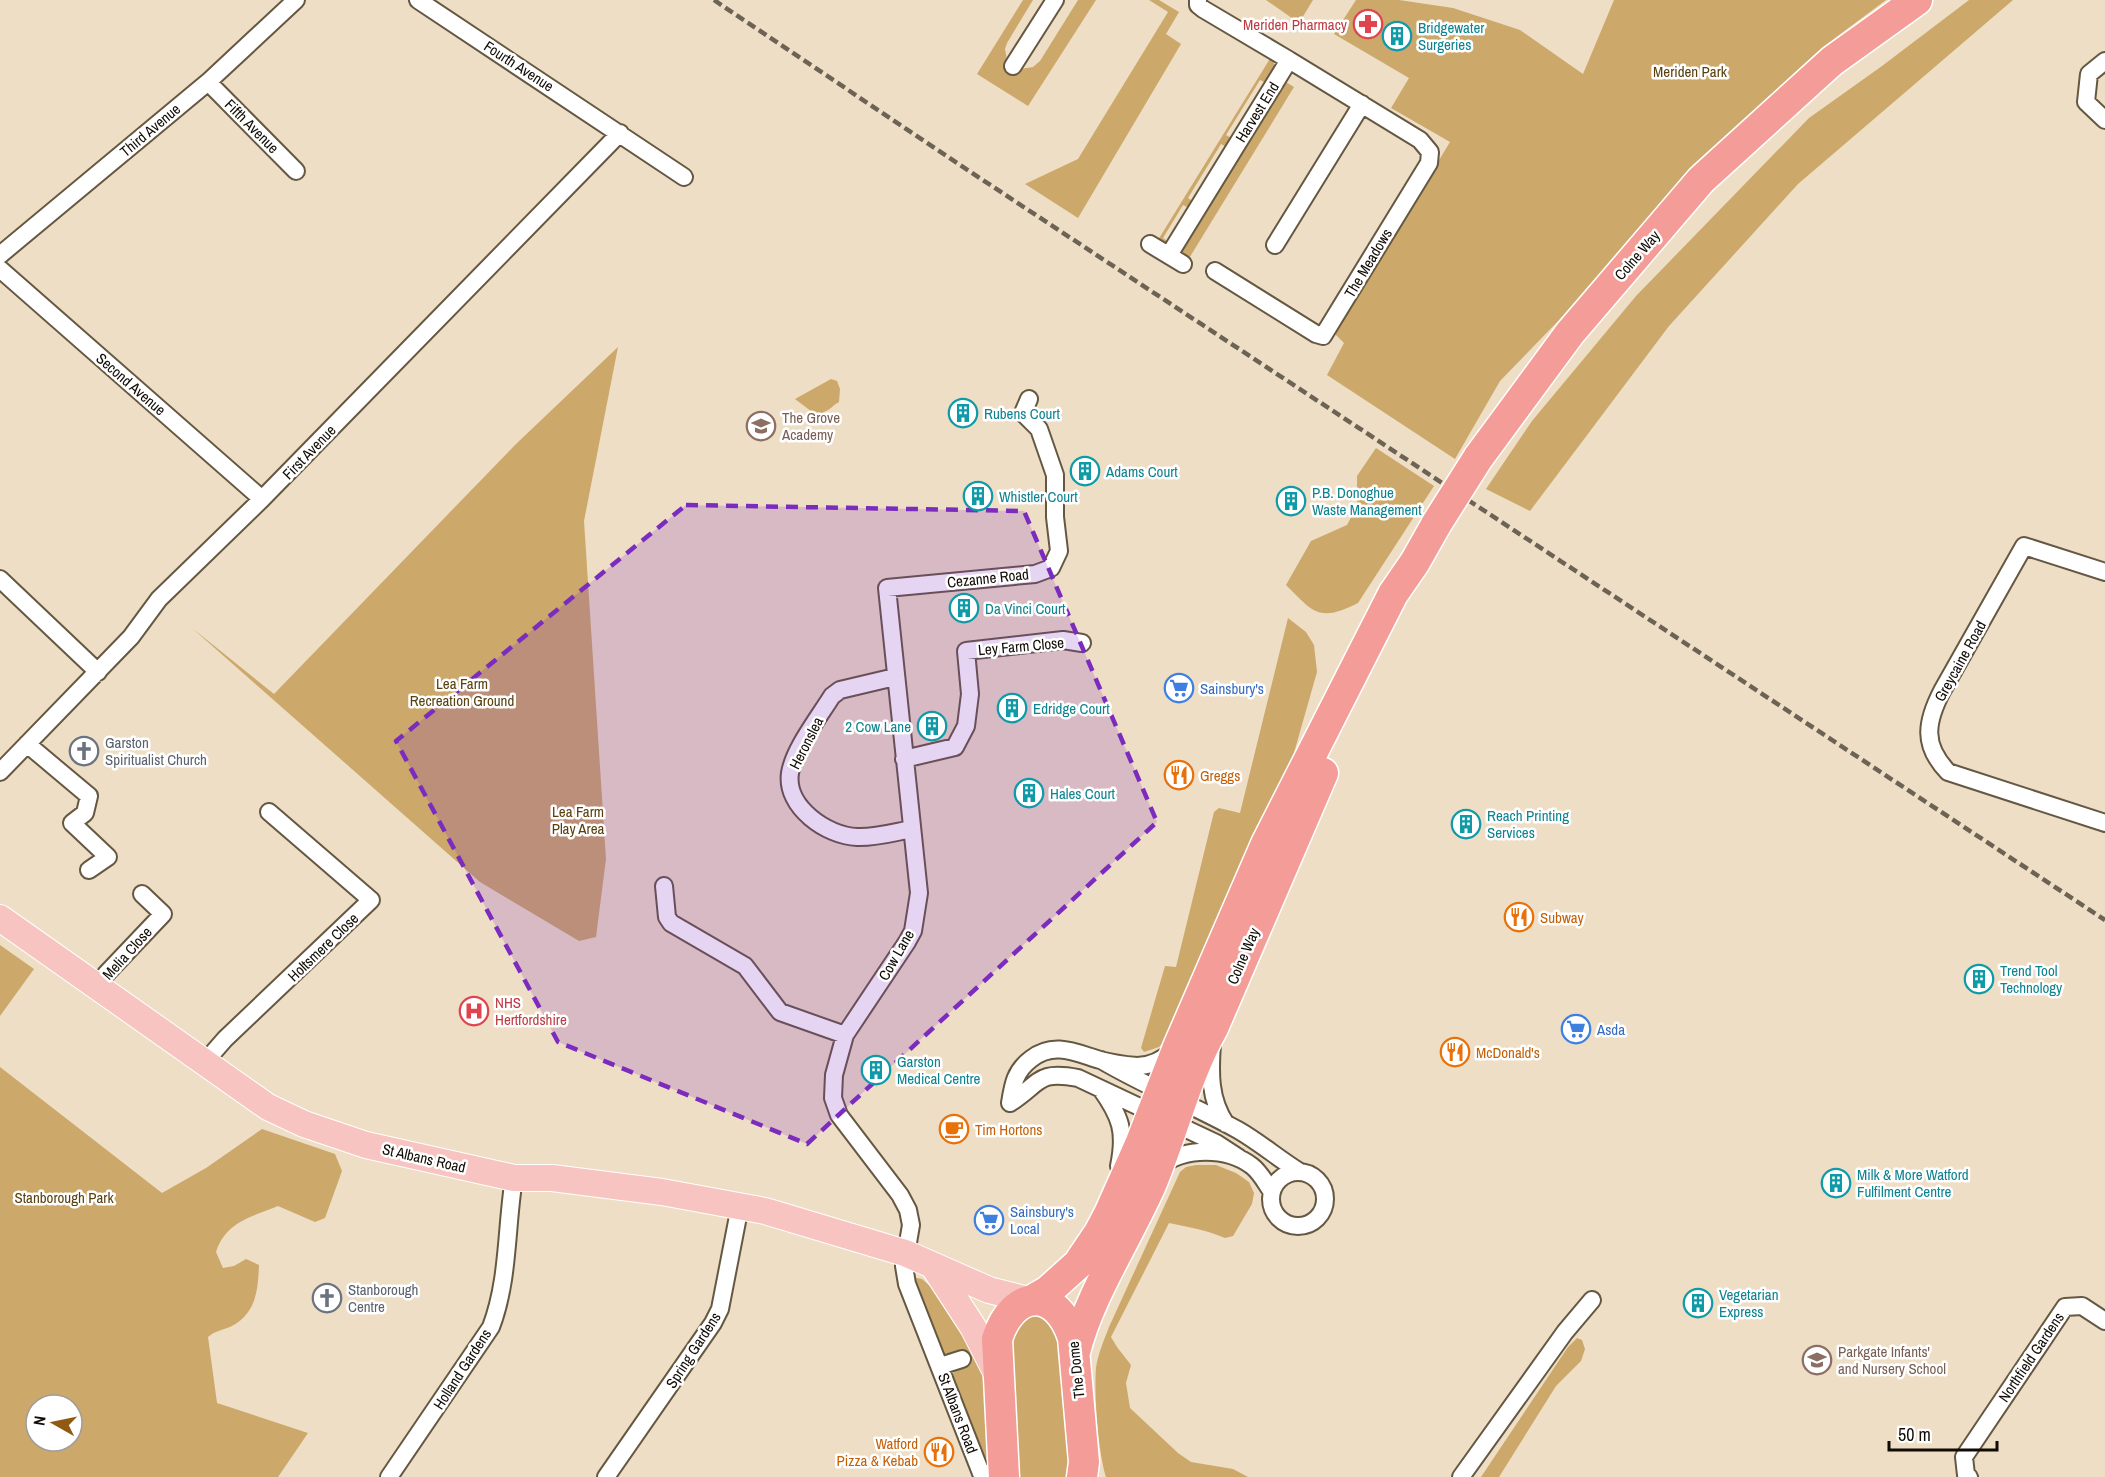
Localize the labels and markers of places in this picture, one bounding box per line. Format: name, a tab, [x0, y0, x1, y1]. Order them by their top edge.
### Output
pharmacy icon: Meriden Pharmacy	[1352, 8, 1384, 40]
place label: Meriden Pharmacy	[1243, 14, 1348, 35]
place label: Bridgewater Surgeries	[1418, 17, 1484, 55]
building icon: Bridgewater Surgeries	[1381, 20, 1413, 52]
building icon: Rubens Court	[947, 397, 979, 429]
place label: Rubens Court	[984, 403, 1060, 424]
place label: The Grove Academy	[781, 407, 840, 445]
school or university icon: The Grove Academy	[745, 410, 777, 442]
building icon: Adams Court	[1069, 455, 1101, 487]
place label: Adams Court	[1105, 461, 1178, 482]
building icon: Whistler Court	[962, 480, 994, 512]
place label: P.B. Donoghue Waste Management	[1312, 482, 1422, 520]
building icon: P.B. Donoghue Waste Management	[1275, 485, 1307, 517]
place label: Whistler Court	[999, 486, 1078, 507]
building icon: Da Vinci Court	[948, 592, 980, 624]
place label: Da Vinci Court	[985, 598, 1066, 619]
supermarket icon: Sainsbury's	[1163, 672, 1195, 704]
place label: Sainsbury's	[1200, 678, 1264, 699]
building icon: Edridge Court	[996, 692, 1028, 724]
place label: Edridge Court	[1033, 698, 1110, 719]
building icon: 2 Cow Lane	[916, 710, 948, 742]
place label: 2 Cow Lane	[845, 716, 911, 737]
place label: Garston Spiritualist Church	[105, 732, 207, 770]
church icon: Garston Spiritualist Church	[68, 735, 100, 767]
restaurant icon: Greggs	[1163, 759, 1195, 791]
place label: Greggs	[1200, 765, 1240, 786]
building icon: Hales Court	[1013, 777, 1045, 809]
place label: Hales Court	[1050, 783, 1116, 804]
place label: Reach Printing Services	[1487, 805, 1569, 843]
building icon: Reach Printing Services	[1450, 808, 1482, 840]
restaurant icon: Subway	[1503, 901, 1535, 933]
place label: Subway	[1540, 907, 1585, 928]
place label: Trend Tool Technology	[2000, 960, 2063, 998]
building icon: Trend Tool Technology	[1963, 963, 1995, 995]
place label: NHS Hertfordshire	[495, 992, 567, 1030]
hospital icon: NHS Hertfordshire	[458, 995, 490, 1027]
supermarket icon: Asda	[1560, 1013, 1592, 1045]
place label: Asda	[1596, 1019, 1625, 1040]
restaurant icon: McDonald's	[1439, 1036, 1471, 1068]
place label: McDonald's	[1476, 1042, 1540, 1063]
place label: Garston Medical Centre	[897, 1051, 981, 1089]
building icon: Garston Medical Centre	[860, 1054, 892, 1086]
cafe icon: Tim Hortons	[938, 1113, 970, 1145]
place label: Tim Hortons	[975, 1119, 1042, 1140]
place label: Milk & More Watford Fulfilment Centre	[1857, 1164, 1969, 1202]
building icon: Milk & More Watford Fulfilment Centre	[1820, 1167, 1852, 1199]
place label: Sainsbury's Local	[1010, 1201, 1074, 1239]
supermarket icon: Sainsbury's Local	[973, 1204, 1005, 1236]
place label: Stanborough Centre	[348, 1279, 418, 1317]
church icon: Stanborough Centre	[311, 1282, 343, 1314]
place label: Vegetarian Express	[1719, 1284, 1779, 1322]
building icon: Vegetarian Express	[1682, 1287, 1714, 1319]
place label: Parkgate Infants' and Nursery School	[1838, 1341, 1946, 1379]
school or university icon: Parkgate Infants' and Nursery School	[1801, 1344, 1833, 1376]
place label: Watford Pizza & Kebab	[837, 1433, 918, 1471]
restaurant icon: Watford Pizza & Kebab	[923, 1436, 955, 1468]

